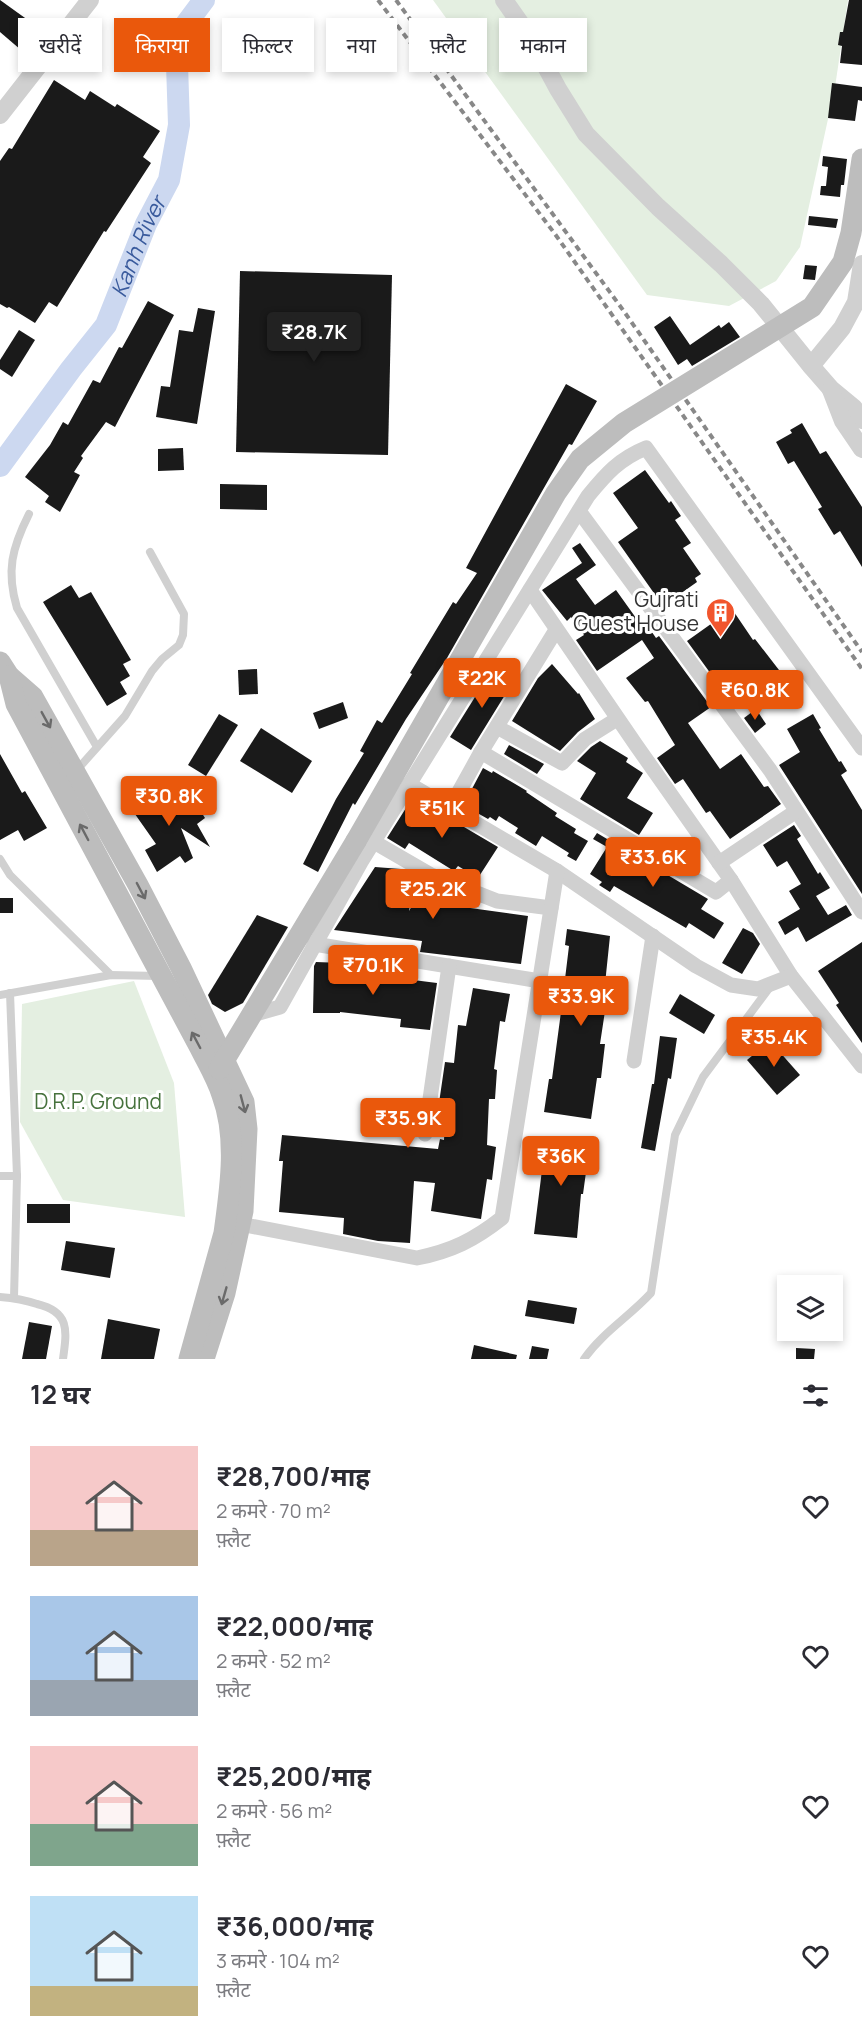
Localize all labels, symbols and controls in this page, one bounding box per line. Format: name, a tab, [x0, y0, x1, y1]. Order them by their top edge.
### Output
chip: खरीदें	[18, 18, 102, 72]
chip: किराया	[114, 18, 210, 72]
chip: फ़िल्टर	[222, 18, 314, 72]
chip: नया	[326, 18, 397, 72]
chip: फ़्लैट	[409, 18, 487, 72]
chip: मकान	[499, 18, 587, 72]
water label: Kanh River	[104, 189, 174, 301]
pin: ₹28.7K	[265, 312, 363, 363]
text: ₹28.7K	[281, 318, 347, 345]
place label: Gujrati Guest House	[573, 585, 699, 637]
building icon: Gujrati Guest House	[704, 596, 736, 638]
pin: ₹22K	[446, 658, 518, 709]
text: ₹22K	[457, 664, 507, 691]
pin: ₹60.8K	[706, 670, 804, 721]
text: ₹60.8K	[720, 676, 790, 703]
one-way arrow	[41, 711, 52, 729]
pin: ₹30.8K	[120, 776, 218, 827]
text: ₹30.8K	[135, 782, 203, 809]
pin: ₹51K	[406, 788, 478, 839]
text: ₹51K	[419, 794, 465, 821]
one-way arrow	[78, 823, 90, 841]
pin: ₹33.6K	[604, 837, 702, 888]
text: ₹33.6K	[619, 843, 687, 870]
pin: ₹25.2K	[384, 869, 482, 920]
text: ₹25.2K	[400, 875, 466, 902]
one-way arrow	[136, 881, 147, 899]
pin: ₹70.1K	[324, 945, 422, 996]
text: ₹70.1K	[342, 951, 404, 978]
pin: ₹33.9K	[532, 976, 630, 1027]
text: ₹33.9K	[547, 982, 615, 1009]
pin: ₹35.4K	[725, 1017, 823, 1068]
text: ₹35.4K	[741, 1023, 807, 1050]
one-way arrow	[190, 1031, 201, 1049]
park label: D.R.P. Ground	[34, 1087, 162, 1115]
one-way arrow	[238, 1094, 249, 1113]
pin: ₹35.9K	[359, 1098, 457, 1149]
text: ₹35.9K	[374, 1104, 442, 1131]
pin: ₹36K	[525, 1136, 597, 1187]
text: ₹36K	[536, 1142, 586, 1169]
map controls	[777, 1275, 843, 1341]
button: layers	[777, 1275, 843, 1341]
one-way arrow	[217, 1287, 229, 1306]
text: 12 घर	[30, 1376, 90, 1412]
icon: filters	[799, 1379, 832, 1412]
text: ₹28,700/माह	[216, 1458, 370, 1494]
icon: home	[78, 1470, 150, 1542]
icon: heart	[799, 1490, 832, 1523]
text: 2 कमरे · 70 m²	[216, 1497, 331, 1524]
text: फ़्लैट	[216, 1526, 251, 1553]
text: ₹22,000/माह	[216, 1608, 373, 1644]
icon: home	[78, 1620, 150, 1692]
icon: heart	[799, 1640, 832, 1673]
text: 2 कमरे · 52 m²	[216, 1647, 331, 1674]
text: फ़्लैट	[216, 1676, 251, 1703]
text: ₹25,200/माह	[216, 1758, 371, 1794]
icon: home	[78, 1770, 150, 1842]
icon: heart	[799, 1790, 832, 1823]
text: 2 कमरे · 56 m²	[216, 1797, 332, 1824]
text: फ़्लैट	[216, 1826, 251, 1853]
text: ₹36,000/माह	[216, 1908, 373, 1944]
icon: home	[78, 1920, 150, 1992]
icon: heart	[799, 1940, 832, 1973]
text: 3 कमरे · 104 m²	[216, 1947, 340, 1974]
text: फ़्लैट	[216, 1976, 251, 2003]

